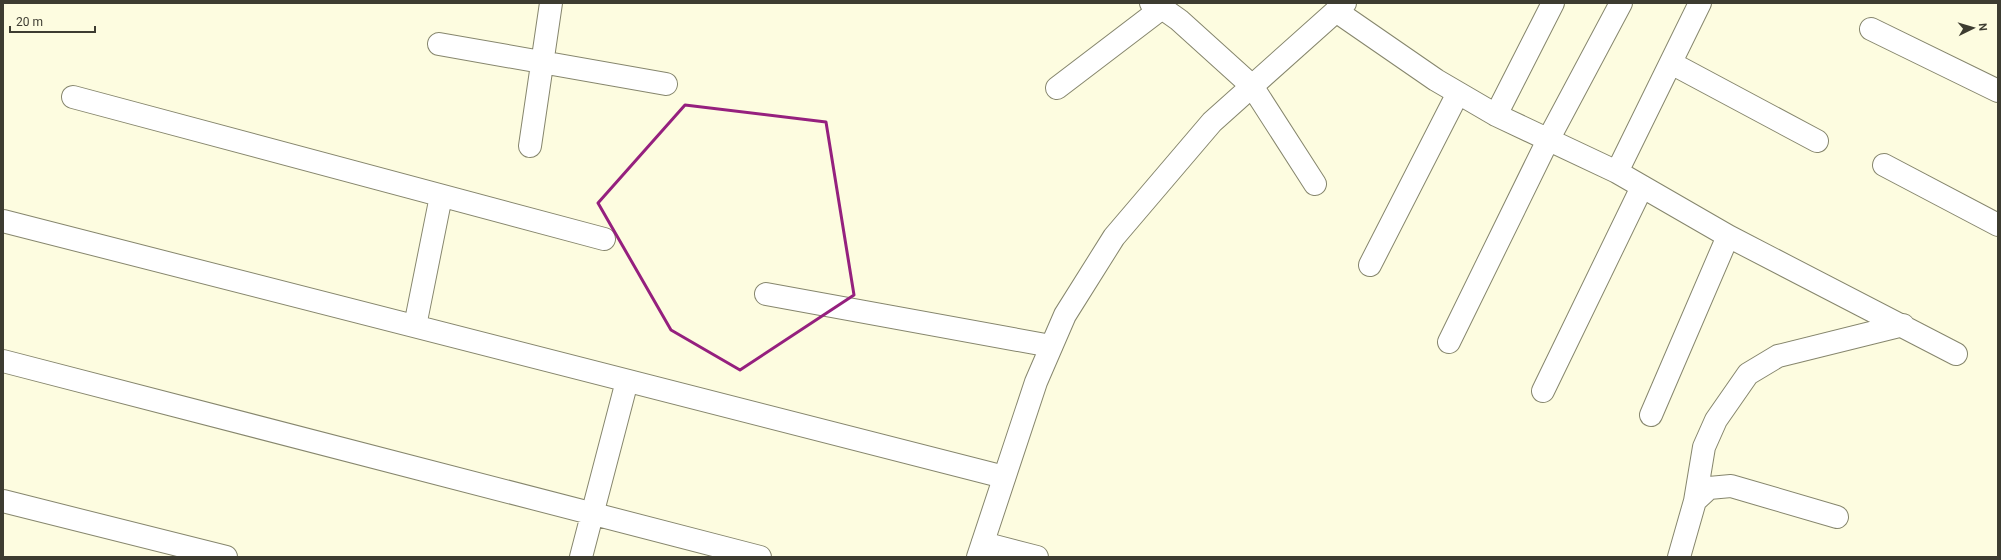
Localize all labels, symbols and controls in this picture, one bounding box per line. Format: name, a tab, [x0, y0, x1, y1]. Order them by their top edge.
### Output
scale bar	[10, 8, 95, 34]
north arrow	[1953, 8, 1993, 48]
text: 20 m	[16, 15, 43, 29]
text: N	[1976, 23, 1989, 32]

